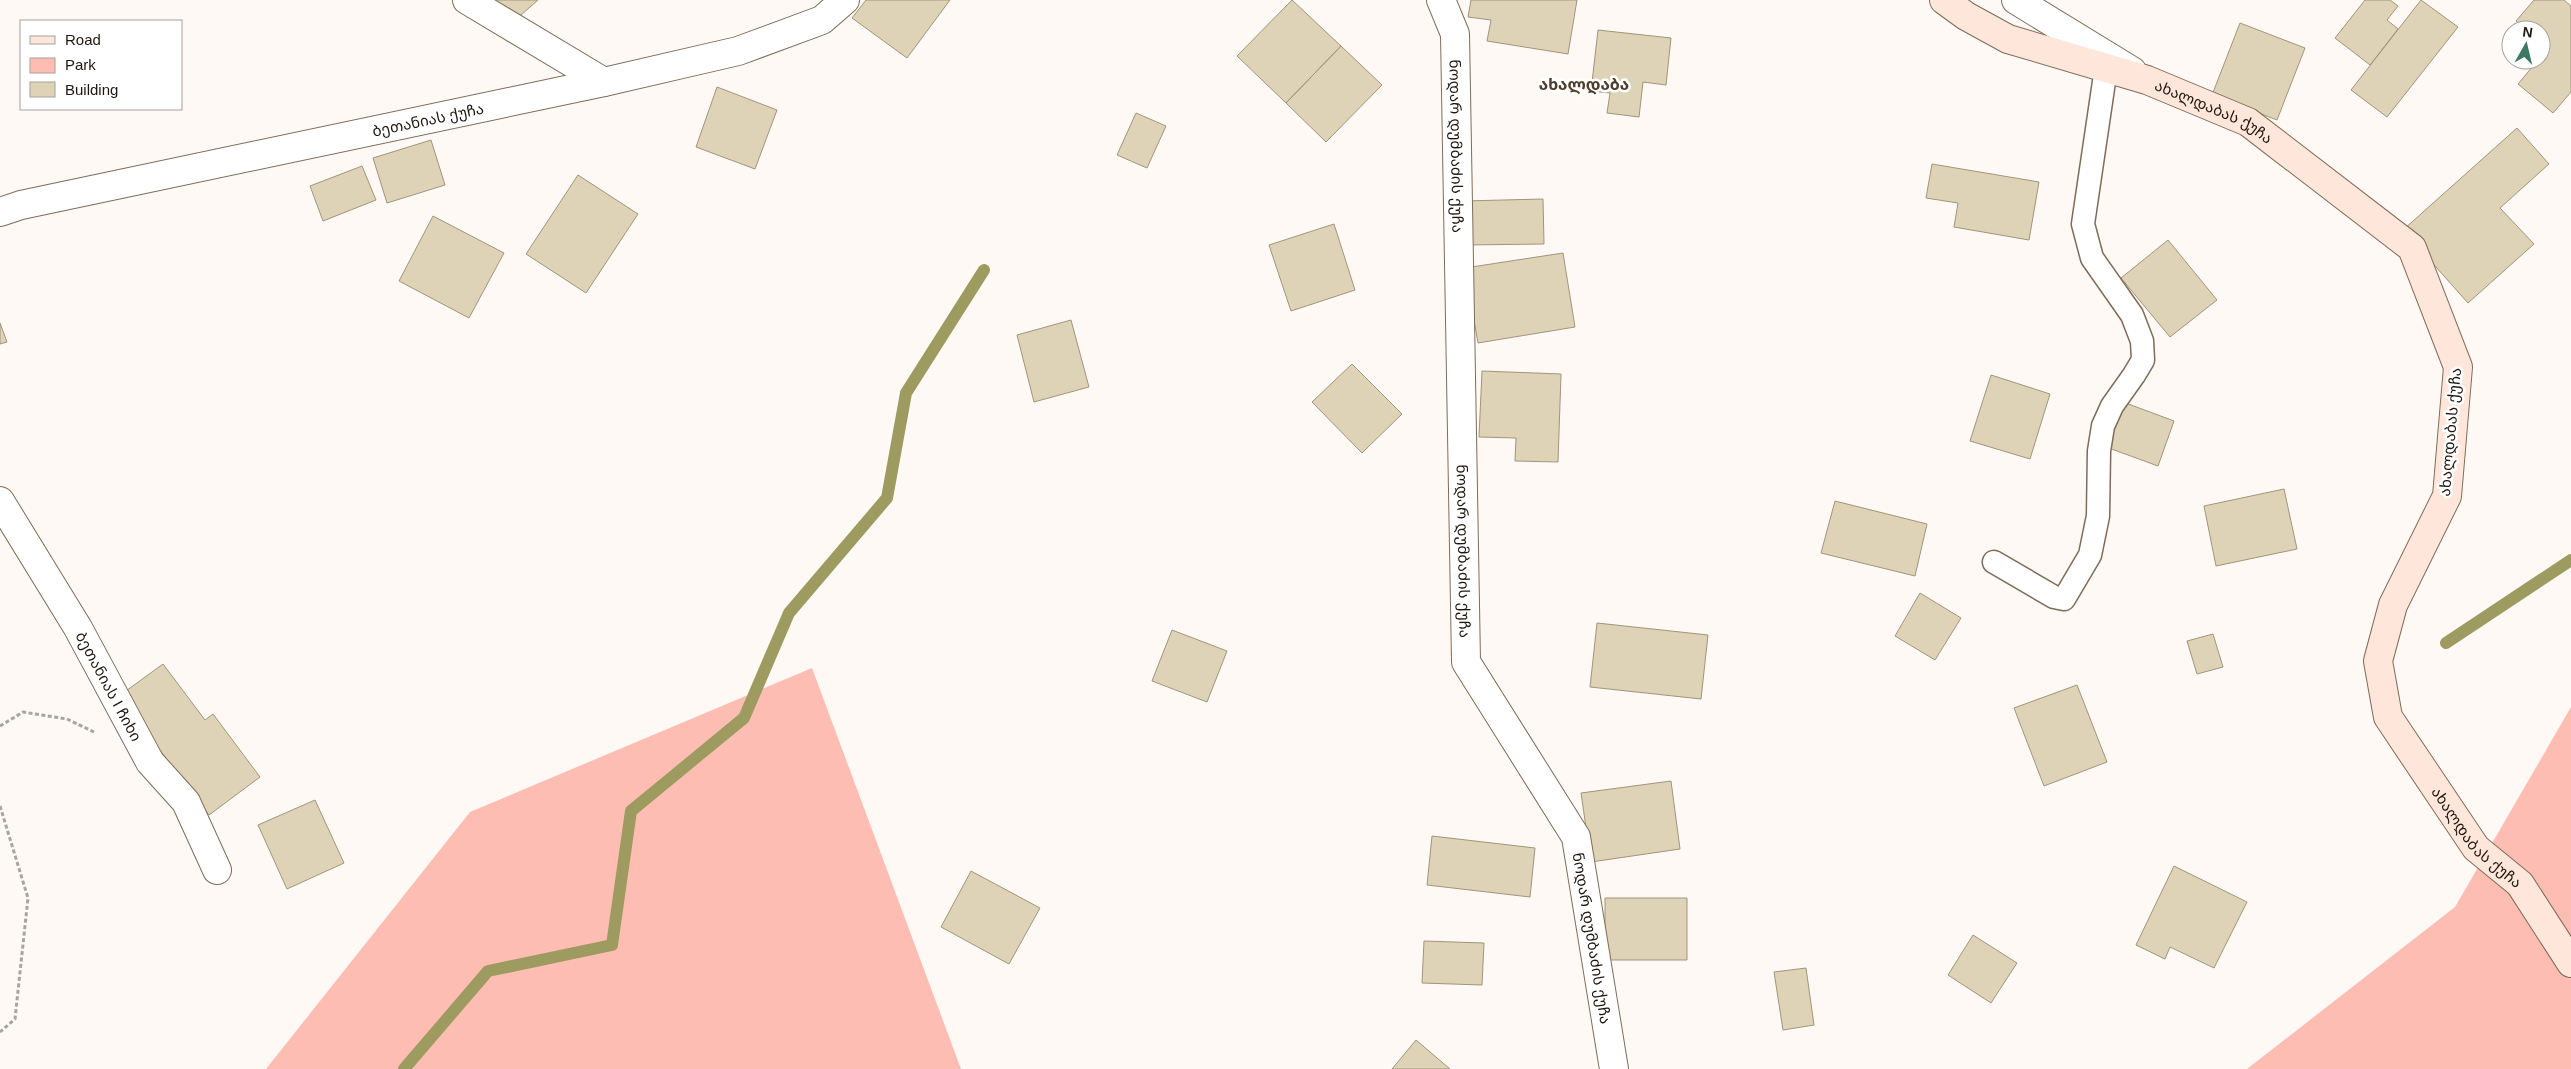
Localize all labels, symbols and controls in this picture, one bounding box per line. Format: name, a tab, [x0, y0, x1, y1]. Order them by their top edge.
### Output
legend	[20, 20, 182, 110]
north arrow	[2501, 20, 2551, 70]
text: N	[2522, 23, 2534, 41]
text: Road	[65, 31, 101, 48]
text: Park	[65, 56, 96, 73]
street label: ნოდარ დუმბაძის ქუჩა	[1446, 59, 1467, 233]
district label: ახალდაბა	[1539, 76, 1629, 95]
street label: ახალდაბას ქუჩა	[2152, 76, 2276, 146]
text: Building	[65, 81, 118, 98]
street label: ბეთანიას ქუჩა	[371, 99, 485, 139]
street label: ახალდაბას ქუჩა	[2436, 367, 2465, 497]
street label: ნოდარ დუმბაძის ქუჩა	[1453, 464, 1474, 638]
street label: ბეთანიას I ჩიხი	[73, 628, 146, 744]
street label: ახალდაბას ქუჩა	[2429, 783, 2525, 891]
street label: ნოდარ დუმბაძის ქუჩა	[1570, 851, 1615, 1025]

